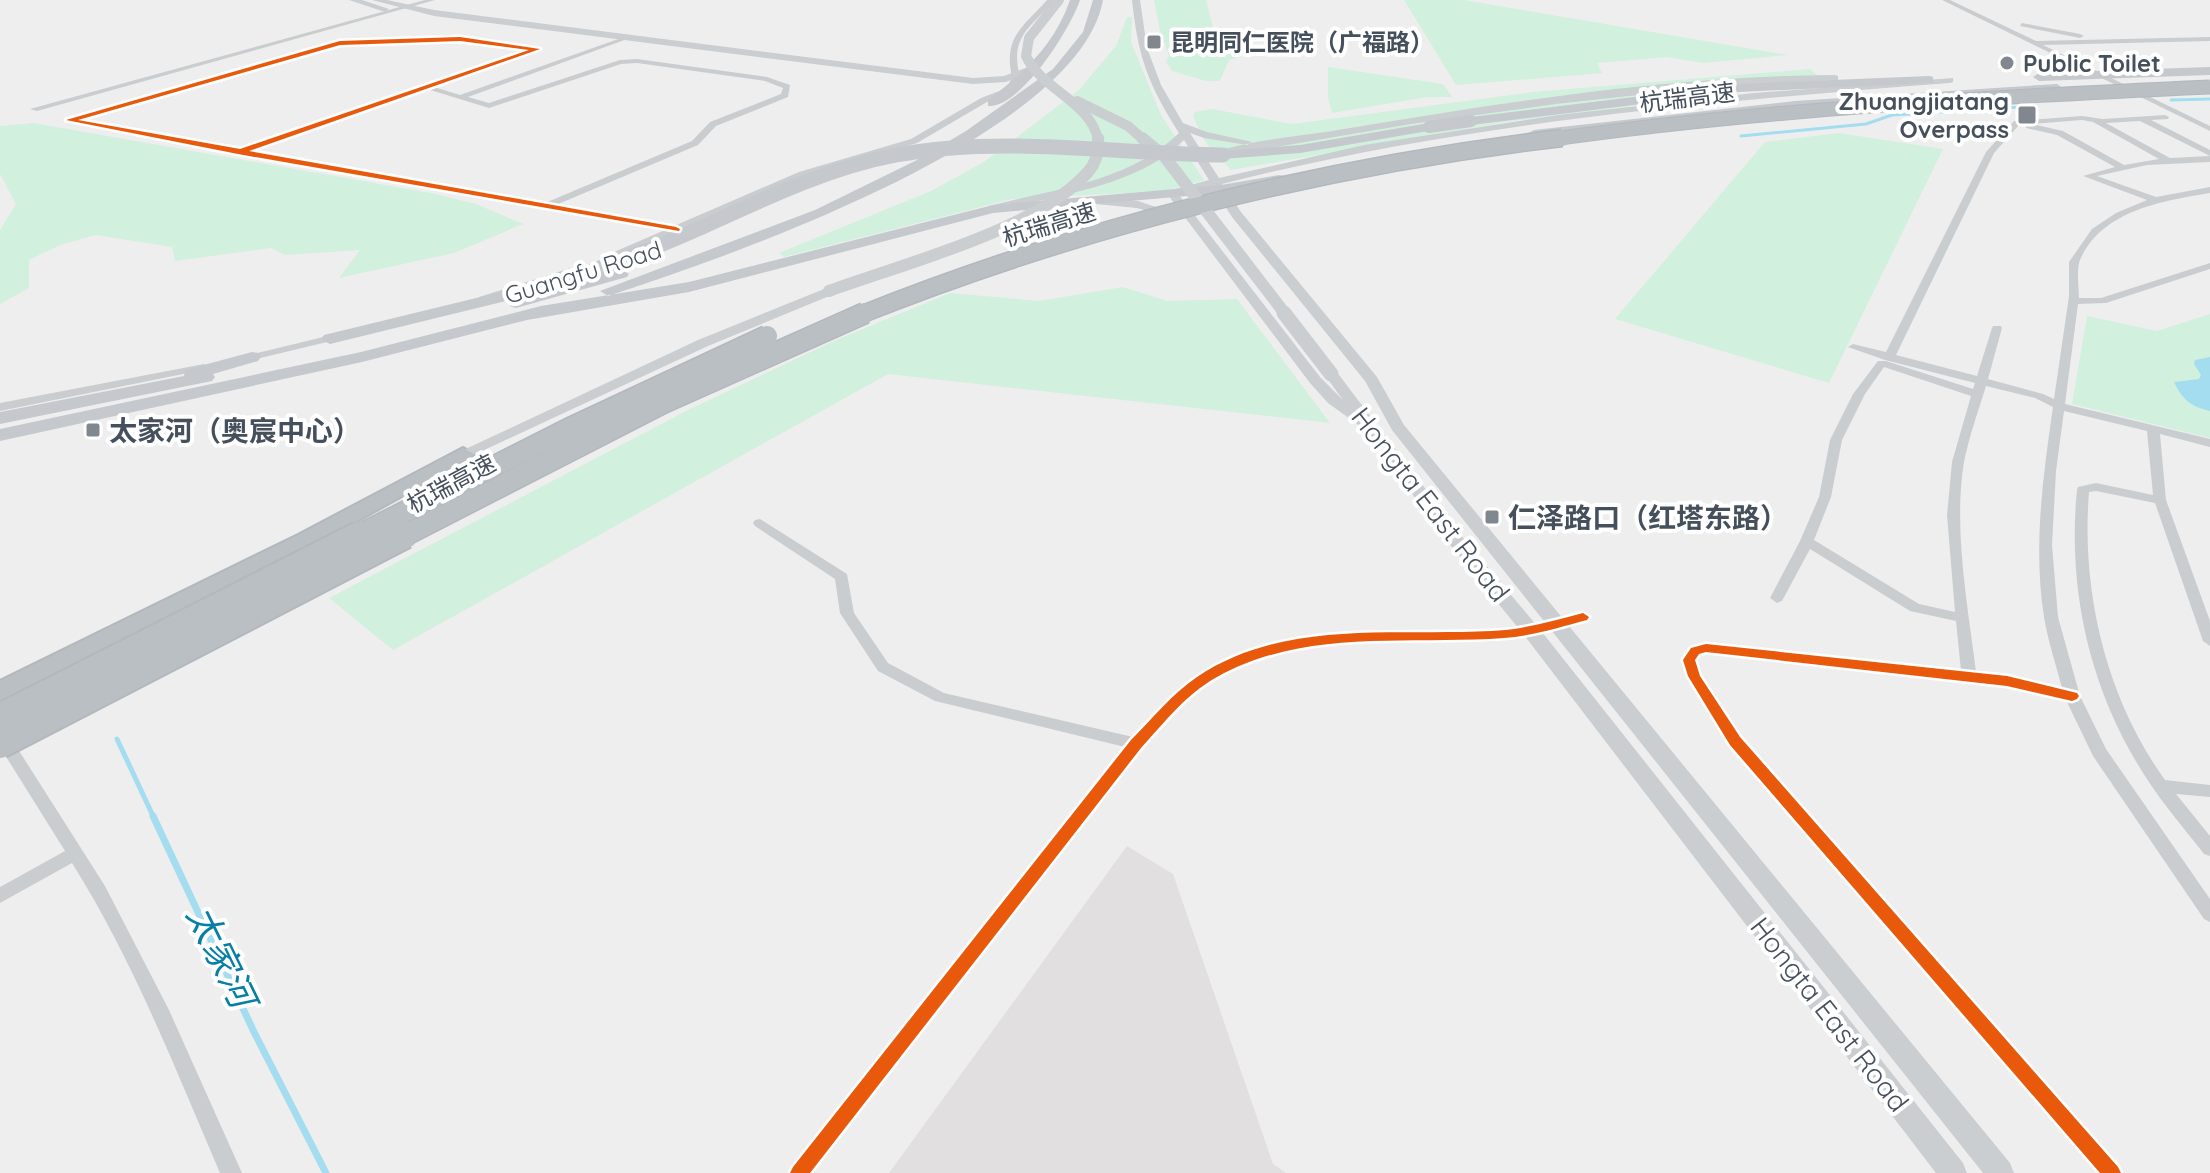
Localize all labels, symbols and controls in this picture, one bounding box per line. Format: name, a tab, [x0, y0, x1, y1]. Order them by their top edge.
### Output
place label: 昆明同仁医院（广福路）	[1170, 27, 1434, 57]
marker: 昆明同仁医院（广福路）	[1145, 33, 1163, 51]
place label: Public Toilet	[2023, 48, 2161, 78]
marker: Public Toilet	[1998, 54, 2016, 72]
street label: 杭瑞高速	[1638, 76, 1736, 118]
place label: Zhuangjiatang Overpass	[1839, 86, 2009, 144]
marker: Zhuangjiatang Overpass	[2016, 104, 2038, 126]
street label: 杭瑞高速	[999, 196, 1099, 252]
street label: Guangfu Road	[501, 234, 665, 310]
street label: Hongta East Road	[1344, 400, 1518, 608]
place label: 太家河（奥宸中心）	[109, 413, 361, 448]
marker: 太家河（奥宸中心）	[84, 421, 102, 439]
street label: 杭瑞高速	[402, 447, 500, 519]
place label: 仁泽路口（红塔东路）	[1508, 500, 1788, 535]
marker: 仁泽路口（红塔东路）	[1483, 508, 1501, 526]
water label: 太家河	[178, 898, 269, 1020]
street label: Hongta East Road	[1743, 910, 1917, 1118]

